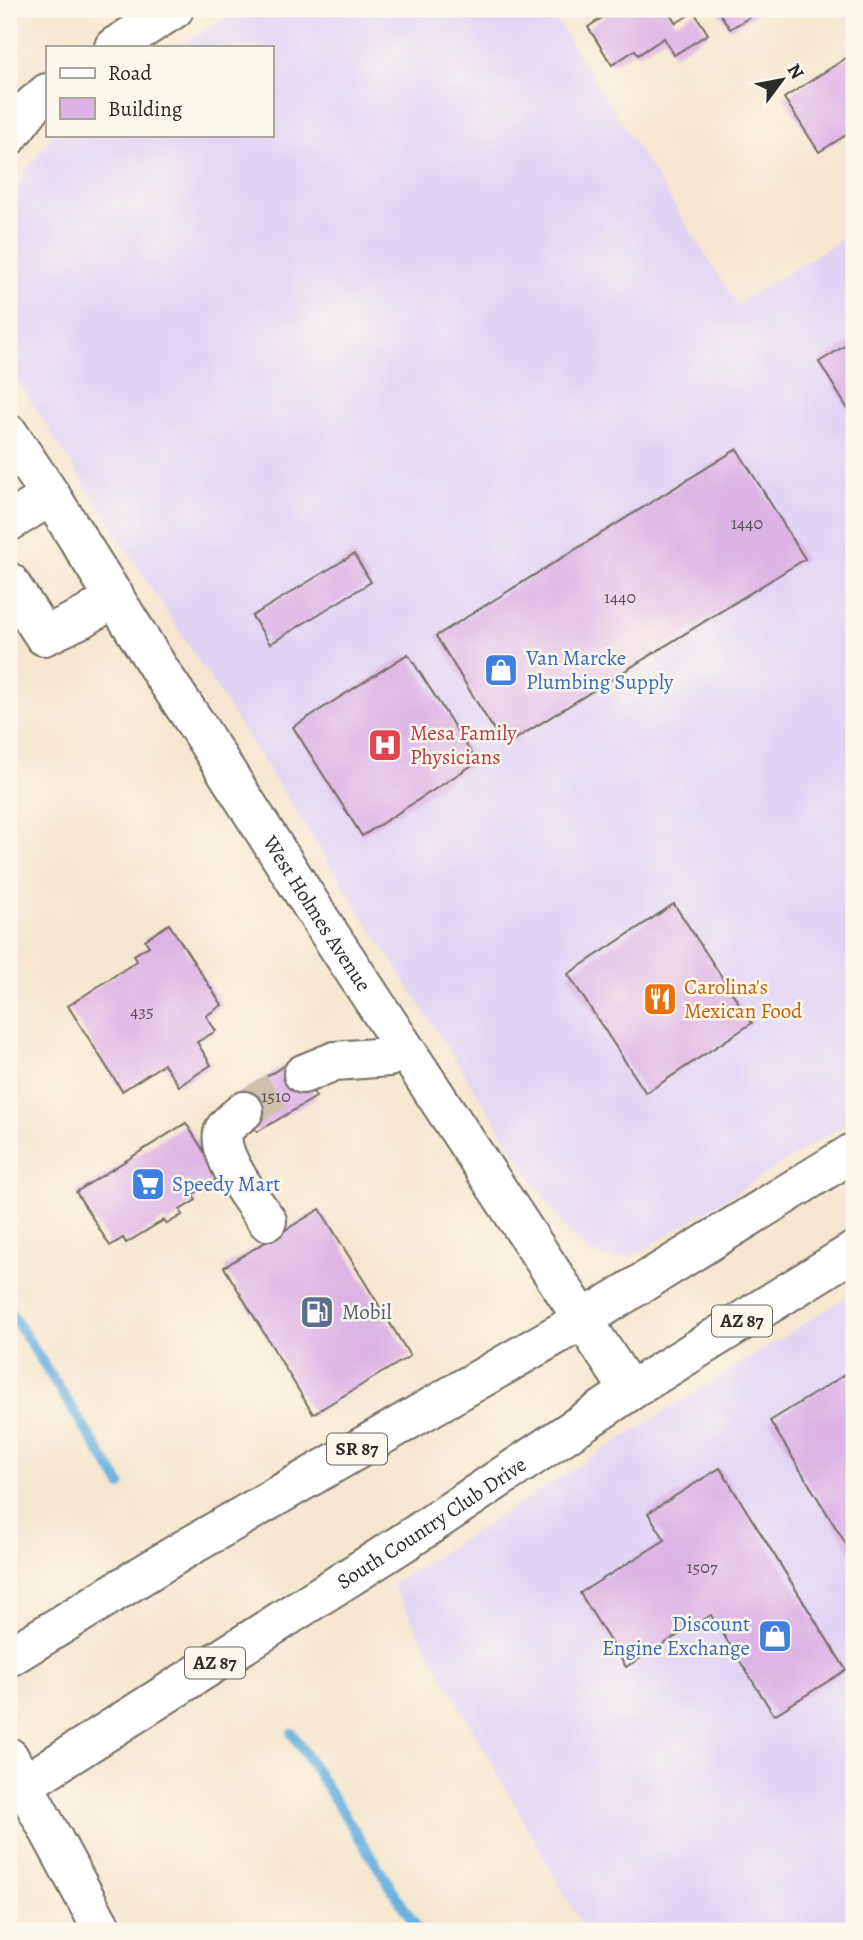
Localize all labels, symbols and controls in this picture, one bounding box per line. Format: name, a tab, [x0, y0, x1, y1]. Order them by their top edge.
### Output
legend	[46, 46, 273, 136]
north arrow	[748, 46, 818, 116]
text: Road	[108, 59, 152, 87]
text: N	[781, 59, 810, 84]
text: Building	[108, 95, 183, 123]
house number: 1440	[731, 511, 763, 535]
house number: 1440	[604, 585, 636, 609]
place label: Van Marcke Plumbing Supply	[525, 644, 674, 696]
shop icon: Van Marcke Plumbing Supply	[482, 651, 520, 689]
place label: Mesa Family Physicians	[410, 719, 517, 771]
hospital icon: Mesa Family Physicians	[366, 726, 404, 764]
street label: West Holmes Avenue	[256, 829, 378, 997]
place label: Carolina's Mexican Food	[684, 973, 803, 1025]
restaurant icon: Carolina's Mexican Food	[641, 980, 679, 1018]
house number: 435	[130, 999, 154, 1023]
house number: 1510	[261, 1084, 291, 1108]
supermarket icon: Speedy Mart	[129, 1165, 167, 1203]
place label: Speedy Mart	[172, 1170, 280, 1198]
fuel station icon: Mobil	[298, 1293, 336, 1331]
place label: Mobil	[342, 1298, 392, 1326]
road number: AZ 87	[712, 1306, 772, 1336]
road number: SR 87	[327, 1434, 387, 1464]
street label: South Country Club Drive	[331, 1450, 532, 1596]
house number: 1507	[686, 1555, 718, 1579]
place label: Discount Engine Exchange	[602, 1610, 750, 1662]
shop icon: Discount Engine Exchange	[756, 1617, 794, 1655]
road number: AZ 87	[185, 1648, 245, 1679]

